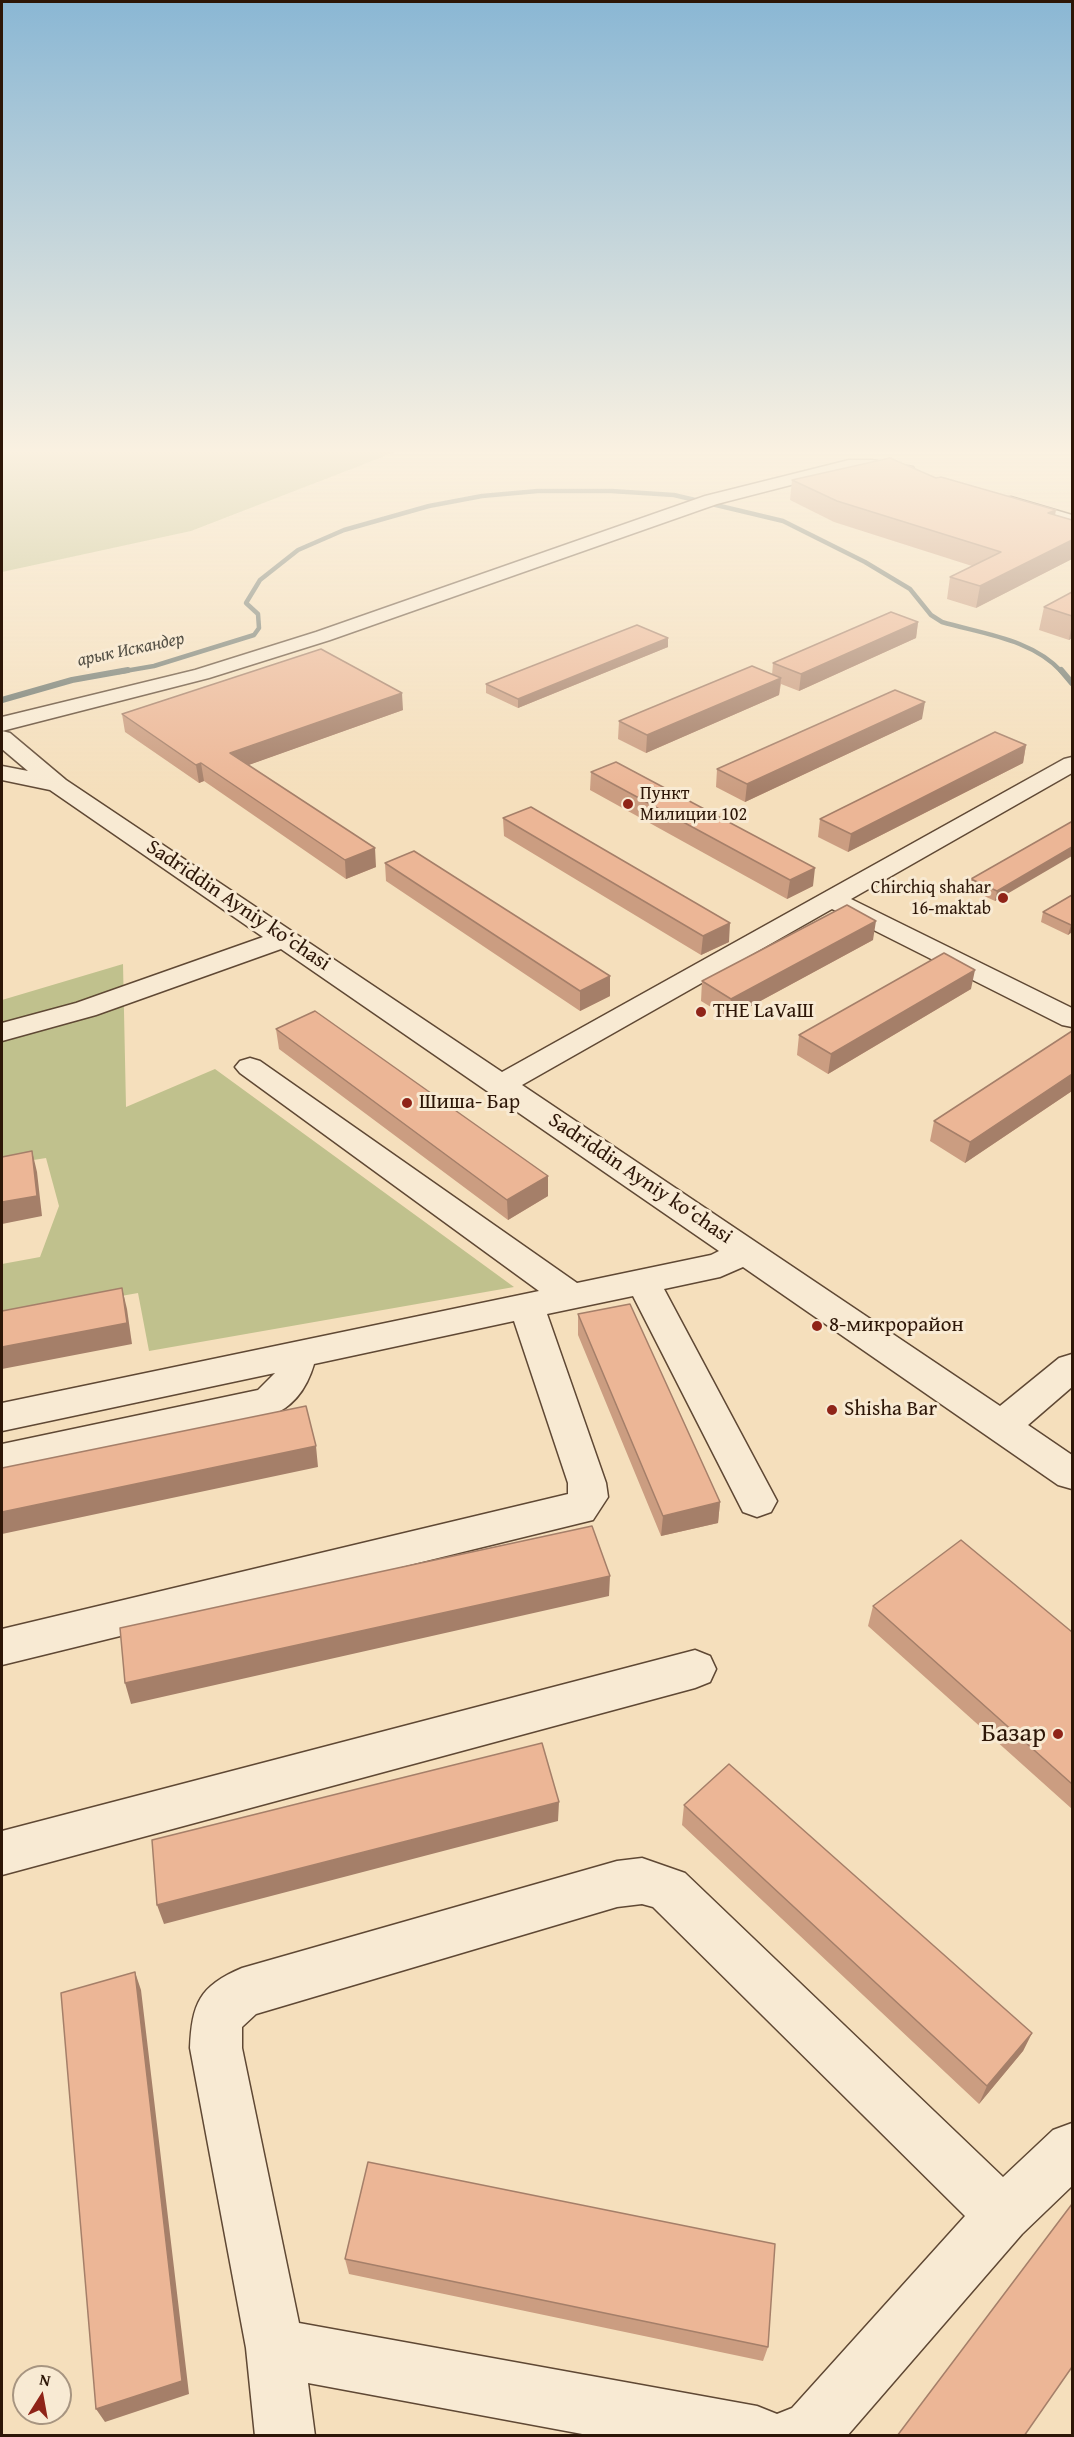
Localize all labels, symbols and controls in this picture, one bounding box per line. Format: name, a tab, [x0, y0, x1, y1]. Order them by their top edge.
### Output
water label: арык Искандер	[76, 628, 186, 672]
place label: Пункт Милиции 102	[640, 783, 747, 826]
marker: Пункт Милиции 102	[621, 797, 635, 811]
street label: Sadriddin Ayniy ko‘chasi	[141, 835, 335, 977]
place label: Chirchiq shahar 16-maktab	[871, 877, 991, 920]
marker: Chirchiq shahar 16-maktab	[996, 891, 1010, 905]
place label: THE LaVaШ	[713, 999, 814, 1025]
marker: THE LaVaШ	[694, 1005, 708, 1019]
place label: Шиша- Бар	[419, 1090, 520, 1116]
marker: Шиша- Бар	[400, 1096, 414, 1110]
street label: Sadriddin Ayniy ko‘chasi	[543, 1108, 737, 1250]
place label: 8-микрорайон	[829, 1313, 964, 1339]
marker: 8-микрорайон	[810, 1319, 824, 1333]
place label: Shisha Bar	[844, 1397, 937, 1423]
marker: Shisha Bar	[825, 1403, 839, 1417]
place label: Базар	[981, 1718, 1046, 1750]
marker: Базар	[1051, 1727, 1065, 1741]
north arrow	[12, 2365, 72, 2425]
text: N	[38, 2366, 53, 2392]

